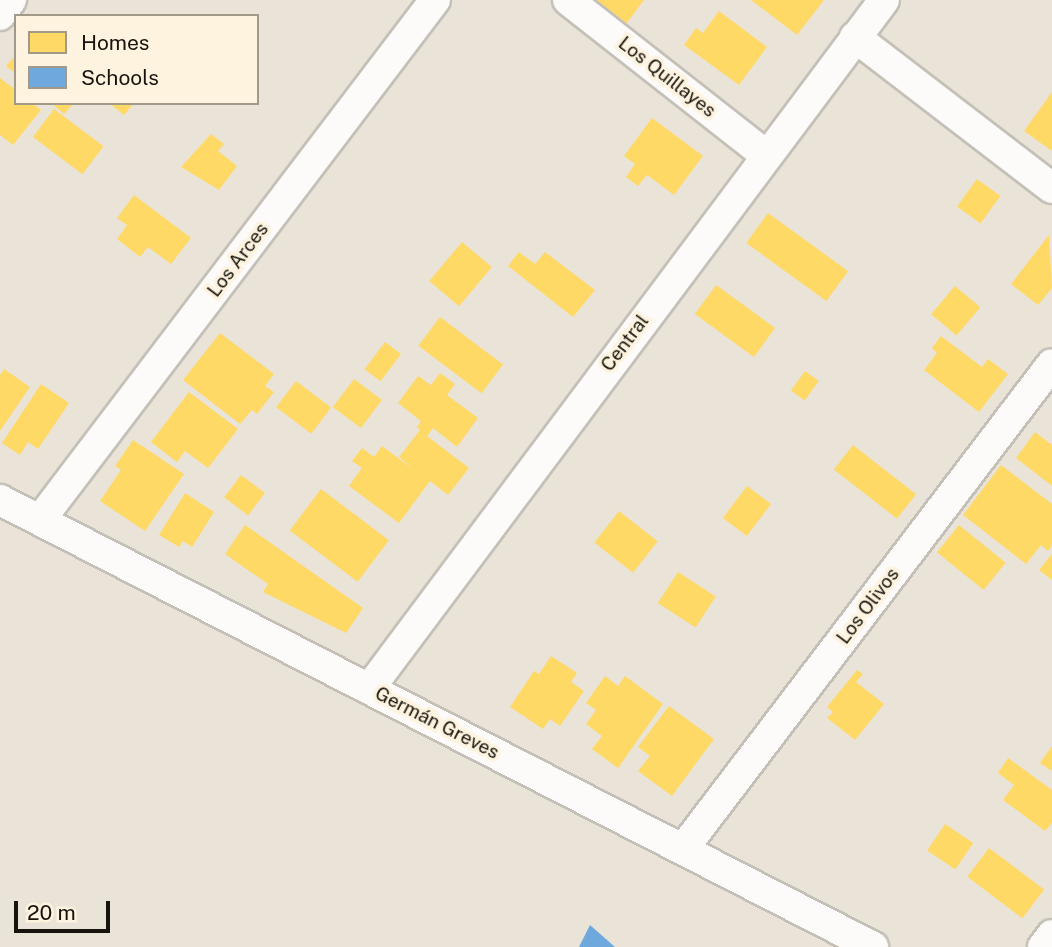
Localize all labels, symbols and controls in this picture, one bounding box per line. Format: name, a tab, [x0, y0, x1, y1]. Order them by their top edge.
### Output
legend	[14, 14, 259, 105]
text: Homes	[81, 30, 149, 55]
street label: Los Quillayes	[614, 32, 720, 122]
text: Schools	[81, 65, 159, 90]
street label: Los Arces	[203, 218, 273, 302]
street label: Central	[596, 310, 654, 376]
street label: Los Olivos	[832, 563, 904, 649]
street label: Germán Greves	[371, 682, 503, 764]
scale bar	[18, 888, 114, 932]
text: 20 m	[27, 900, 76, 925]

